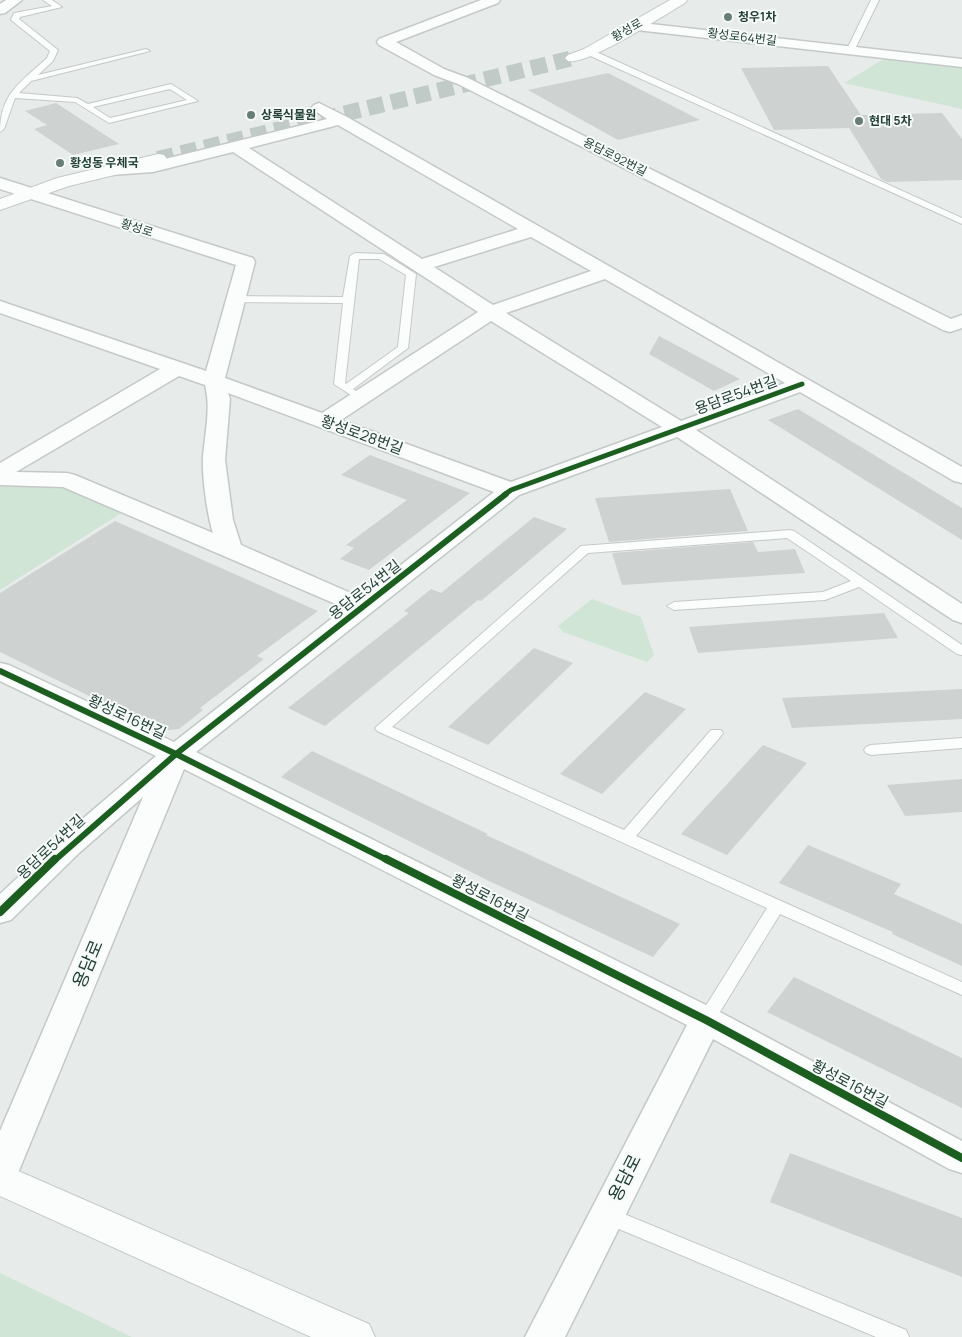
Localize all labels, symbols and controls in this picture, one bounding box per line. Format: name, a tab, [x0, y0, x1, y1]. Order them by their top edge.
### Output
place label: 청우1차	[738, 8, 776, 25]
marker: 청우1차	[722, 11, 734, 23]
street label: 황성로	[608, 14, 645, 45]
street label: 황성로64번길	[706, 24, 778, 49]
place label: 상록식물원	[261, 106, 316, 123]
marker: 상록식물원	[245, 109, 257, 121]
place label: 현대 5차	[869, 112, 912, 129]
marker: 현대 5차	[853, 115, 865, 127]
street label: 용담로92번길	[580, 133, 650, 180]
place label: 황성동 우체국	[70, 154, 139, 171]
marker: 황성동 우체국	[54, 157, 66, 169]
street label: 황성로	[119, 214, 156, 241]
street label: 용담로54번길	[692, 370, 780, 419]
street label: 황성로28번길	[318, 410, 406, 459]
street label: 용담로54번길	[324, 555, 405, 625]
street label: 황성로16번길	[85, 689, 170, 744]
street label: 용담로54번길	[12, 809, 89, 884]
street label: 황성로16번길	[448, 869, 532, 926]
street label: 용담로	[66, 936, 108, 991]
street label: 황성로16번길	[808, 1055, 892, 1113]
street label: 용담로	[602, 1150, 646, 1205]

